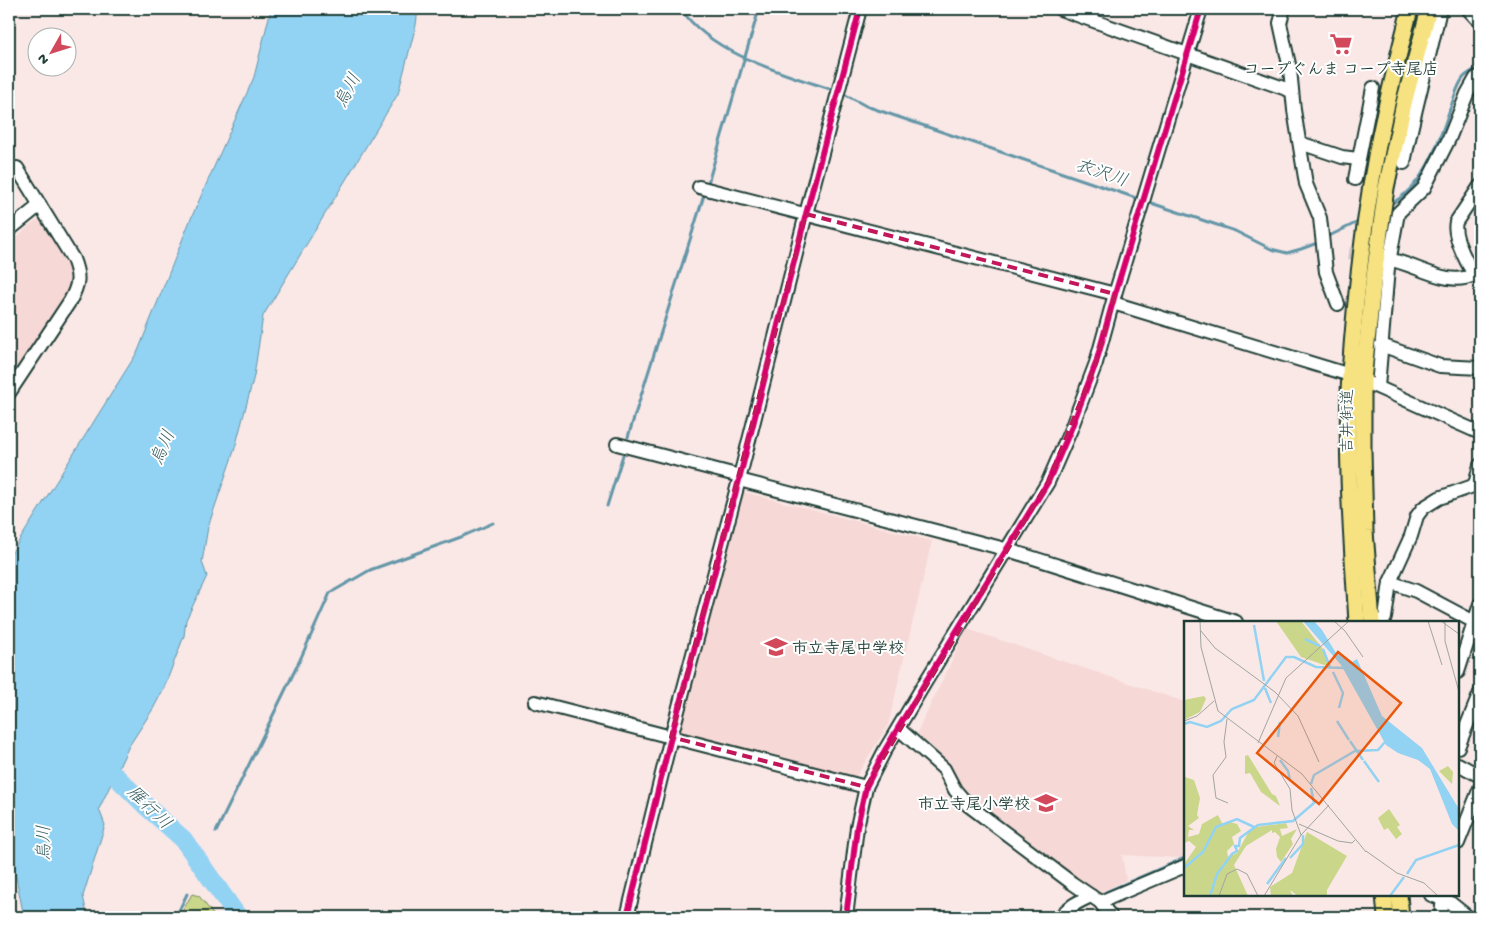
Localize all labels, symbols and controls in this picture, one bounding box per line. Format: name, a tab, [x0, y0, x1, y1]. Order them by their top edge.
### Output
north arrow	[28, 28, 78, 78]
supermarket icon: コープぐんま コープ寺尾店	[1328, 31, 1354, 57]
text: N	[34, 50, 53, 68]
place label: コープぐんま コープ寺尾店	[1244, 60, 1438, 81]
water label: 烏川	[331, 70, 367, 112]
water label: 衣沢川	[1072, 156, 1130, 193]
street label: 吉井街道	[1339, 389, 1359, 453]
water label: 烏川	[146, 427, 181, 469]
inset map	[1184, 621, 1459, 896]
school or university icon: 市立寺尾中学校	[763, 634, 789, 660]
place label: 市立寺尾中学校	[792, 639, 904, 660]
water label: 雁行川	[122, 782, 175, 835]
school or university icon: 市立寺尾小学校	[1033, 790, 1059, 816]
place label: 市立寺尾小学校	[918, 795, 1030, 816]
water label: 烏川	[34, 825, 56, 861]

